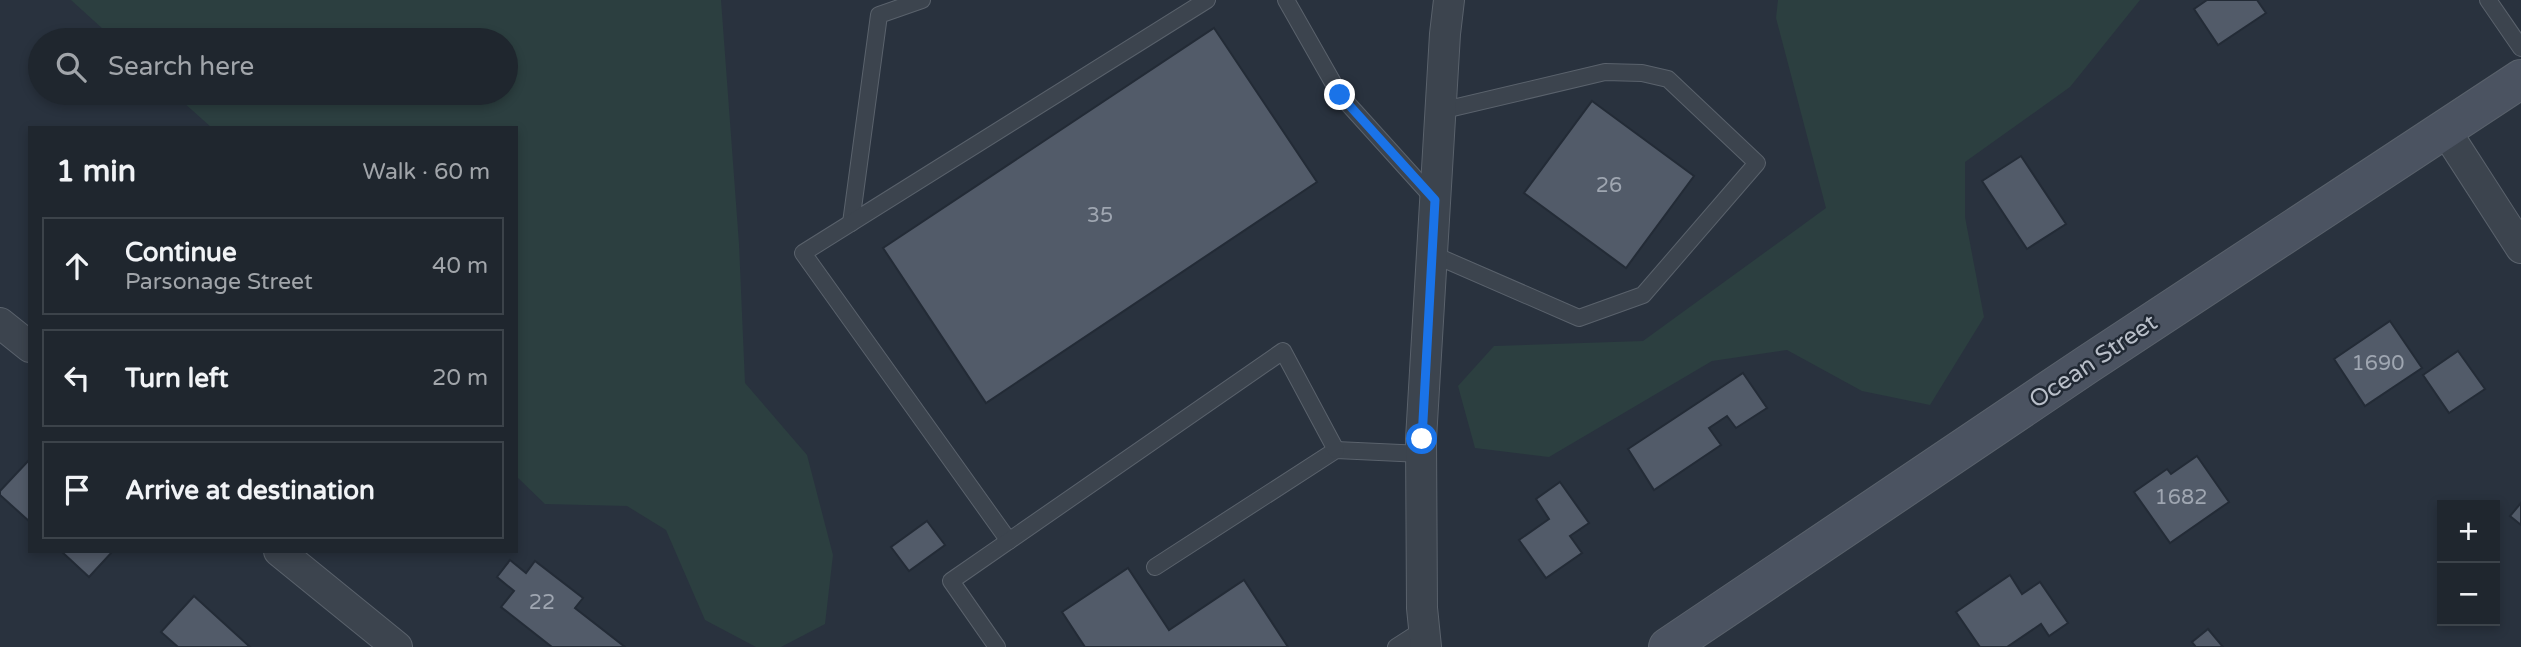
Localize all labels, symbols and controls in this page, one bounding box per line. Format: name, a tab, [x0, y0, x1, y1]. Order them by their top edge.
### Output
search box	[28, 28, 518, 105]
icon: search	[52, 48, 90, 86]
text: Search here	[108, 51, 254, 82]
route end	[1324, 79, 1355, 110]
text: 1 min	[56, 153, 136, 190]
text: Walk · 60 m	[363, 158, 490, 186]
house number: 26	[1596, 173, 1622, 198]
house number: 35	[1087, 203, 1113, 228]
text: Continue	[125, 237, 237, 268]
icon: ahead	[58, 247, 96, 285]
text: 40 m	[432, 252, 488, 280]
text: Parsonage Street	[125, 268, 313, 296]
street label: Ocean Street	[2024, 308, 2163, 415]
house number: 1690	[2352, 351, 2404, 376]
icon: left	[58, 359, 96, 397]
text: Turn left	[125, 363, 228, 394]
text: 20 m	[432, 364, 488, 392]
route start	[1406, 423, 1437, 454]
icon: arrive	[58, 471, 96, 509]
text: Arrive at destination	[125, 475, 375, 506]
house number: 1682	[2155, 485, 2207, 510]
map controls	[2437, 500, 2500, 626]
button: +	[2437, 500, 2500, 563]
button: −	[2437, 563, 2500, 626]
house number: 22	[529, 590, 555, 615]

